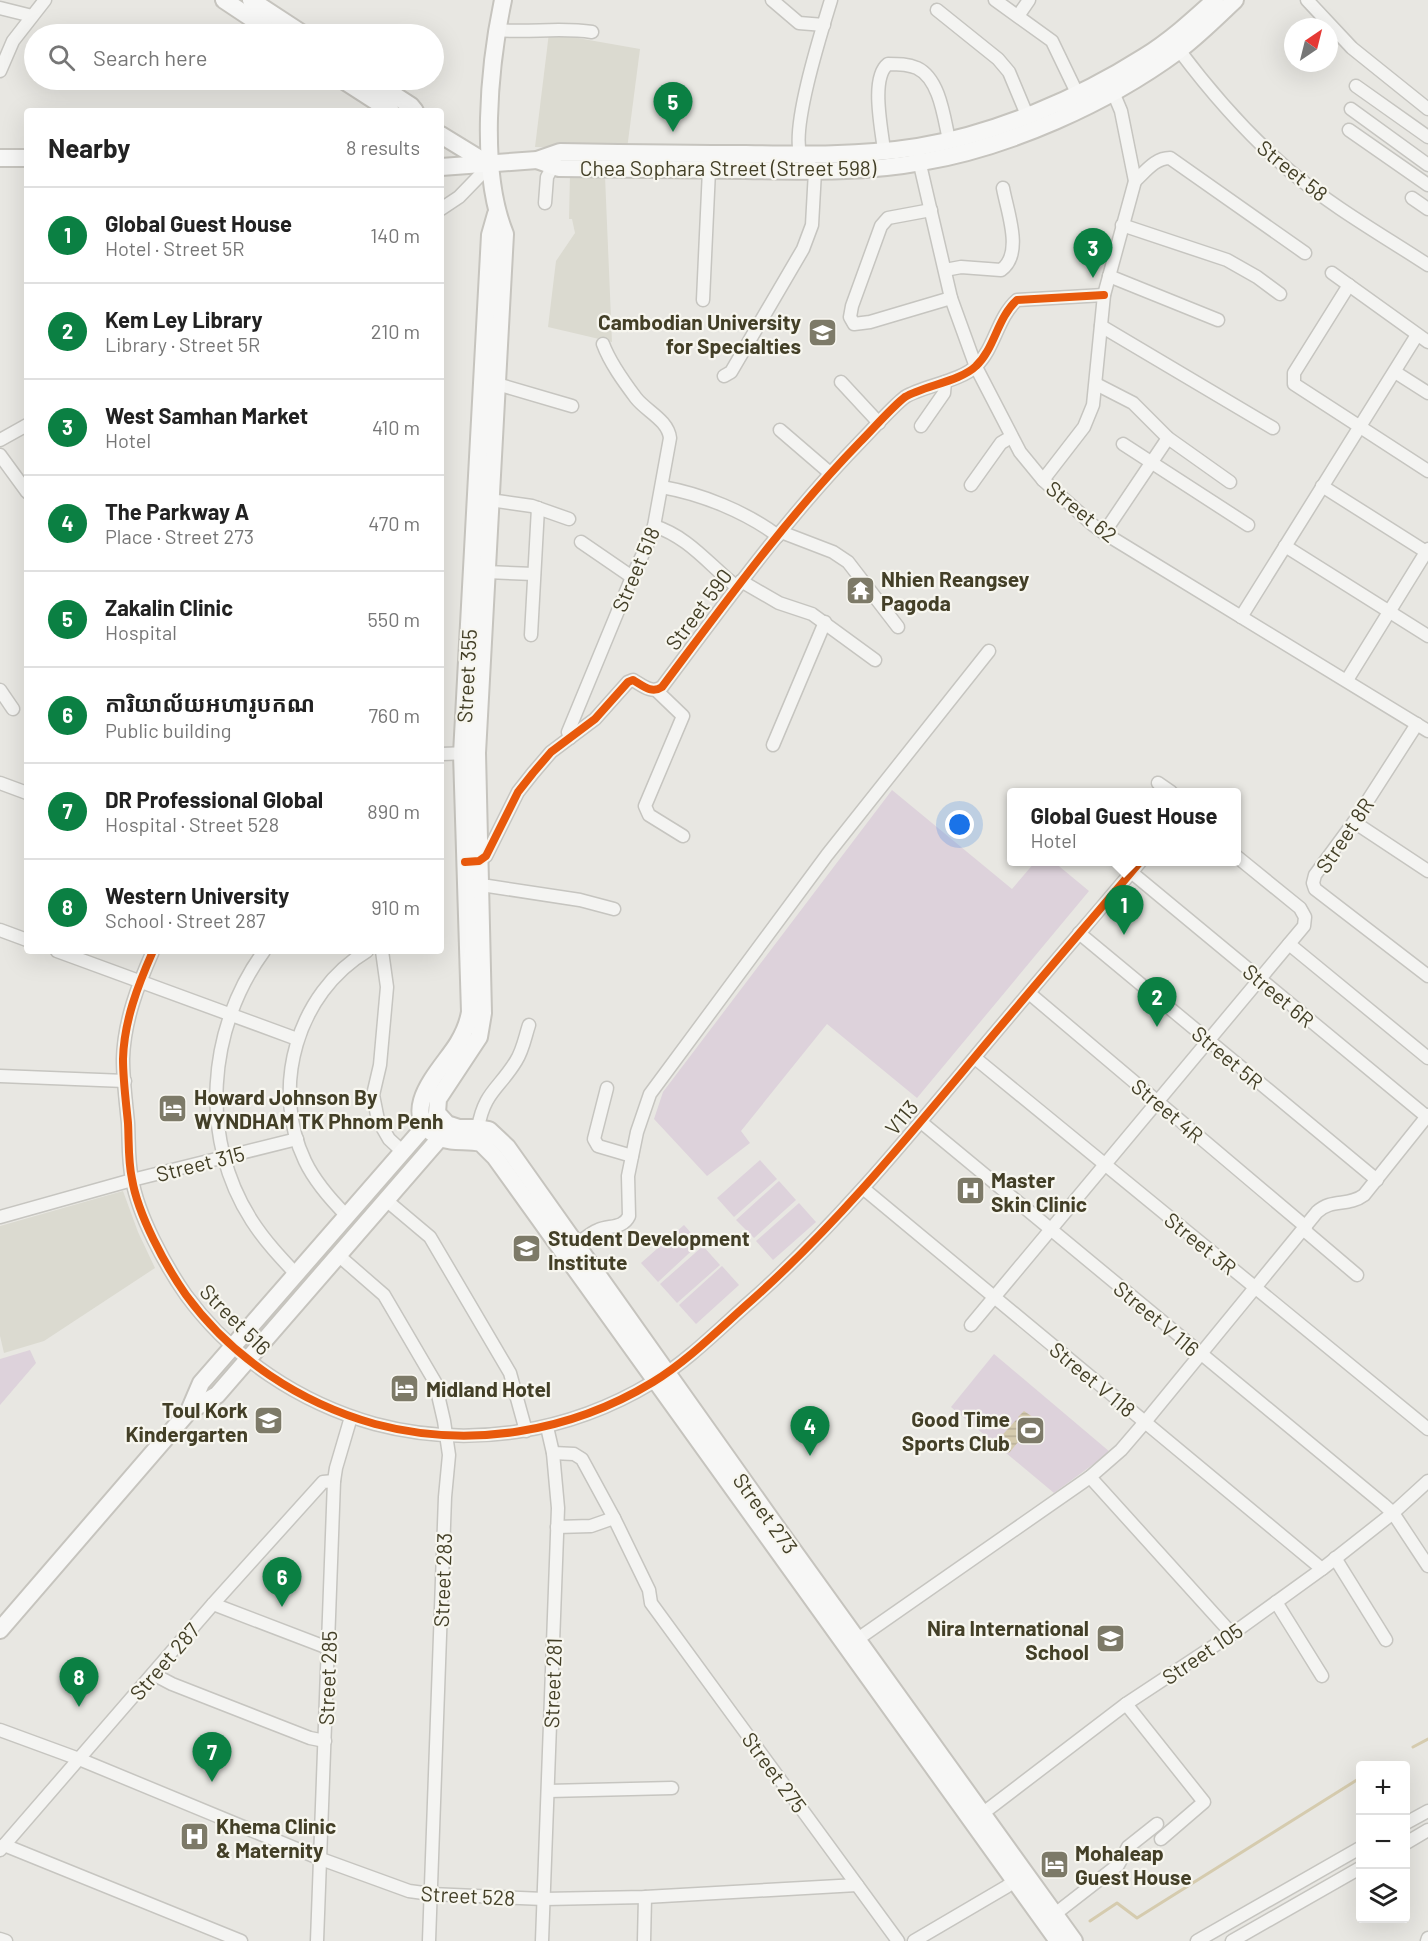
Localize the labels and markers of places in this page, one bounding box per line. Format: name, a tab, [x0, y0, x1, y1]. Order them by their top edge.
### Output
pin: 5	[654, 82, 692, 132]
pin: 3	[1074, 228, 1112, 278]
place label: Cambodian University for Specialties	[598, 309, 801, 358]
school or university icon: Cambodian University for Specialties	[806, 317, 838, 349]
place label: Nhien Reangsey Pagoda	[881, 566, 1030, 615]
temple icon: Nhien Reangsey Pagoda	[844, 574, 876, 606]
pin: 1	[1104, 886, 1144, 935]
pin: 2	[1138, 978, 1176, 1027]
place label: Howard Johnson By WYNDHAM TK Phnom Penh	[194, 1084, 443, 1133]
hotel icon: Howard Johnson By WYNDHAM TK Phnom Penh	[157, 1092, 189, 1124]
place label: Master Skin Clinic	[991, 1167, 1087, 1216]
hospital icon: Master Skin Clinic	[954, 1175, 986, 1207]
place label: Student Development Institute	[548, 1225, 750, 1274]
school or university icon: Student Development Institute	[511, 1233, 543, 1265]
hotel icon: Midland Hotel	[389, 1372, 421, 1404]
place label: Midland Hotel	[426, 1376, 551, 1401]
place label: Toul Kork Kindergarten	[125, 1397, 248, 1446]
school or university icon: Toul Kork Kindergarten	[253, 1405, 285, 1437]
pin: 4	[790, 1406, 830, 1456]
place label: Good Time Sports Club	[902, 1406, 1010, 1455]
sports icon: Good Time Sports Club	[1015, 1414, 1047, 1446]
pin: 6	[262, 1558, 302, 1607]
place label: Nira International School	[927, 1615, 1089, 1664]
school or university icon: Nira International School	[1094, 1623, 1126, 1655]
pin: 8	[60, 1658, 98, 1707]
pin: 7	[192, 1732, 232, 1782]
place label: Khema Clinic & Maternity	[216, 1813, 336, 1862]
hospital icon: Khema Clinic & Maternity	[179, 1821, 211, 1853]
place label: Mohaleap Guest House	[1075, 1840, 1192, 1889]
hotel icon: Mohaleap Guest House	[1038, 1848, 1070, 1880]

